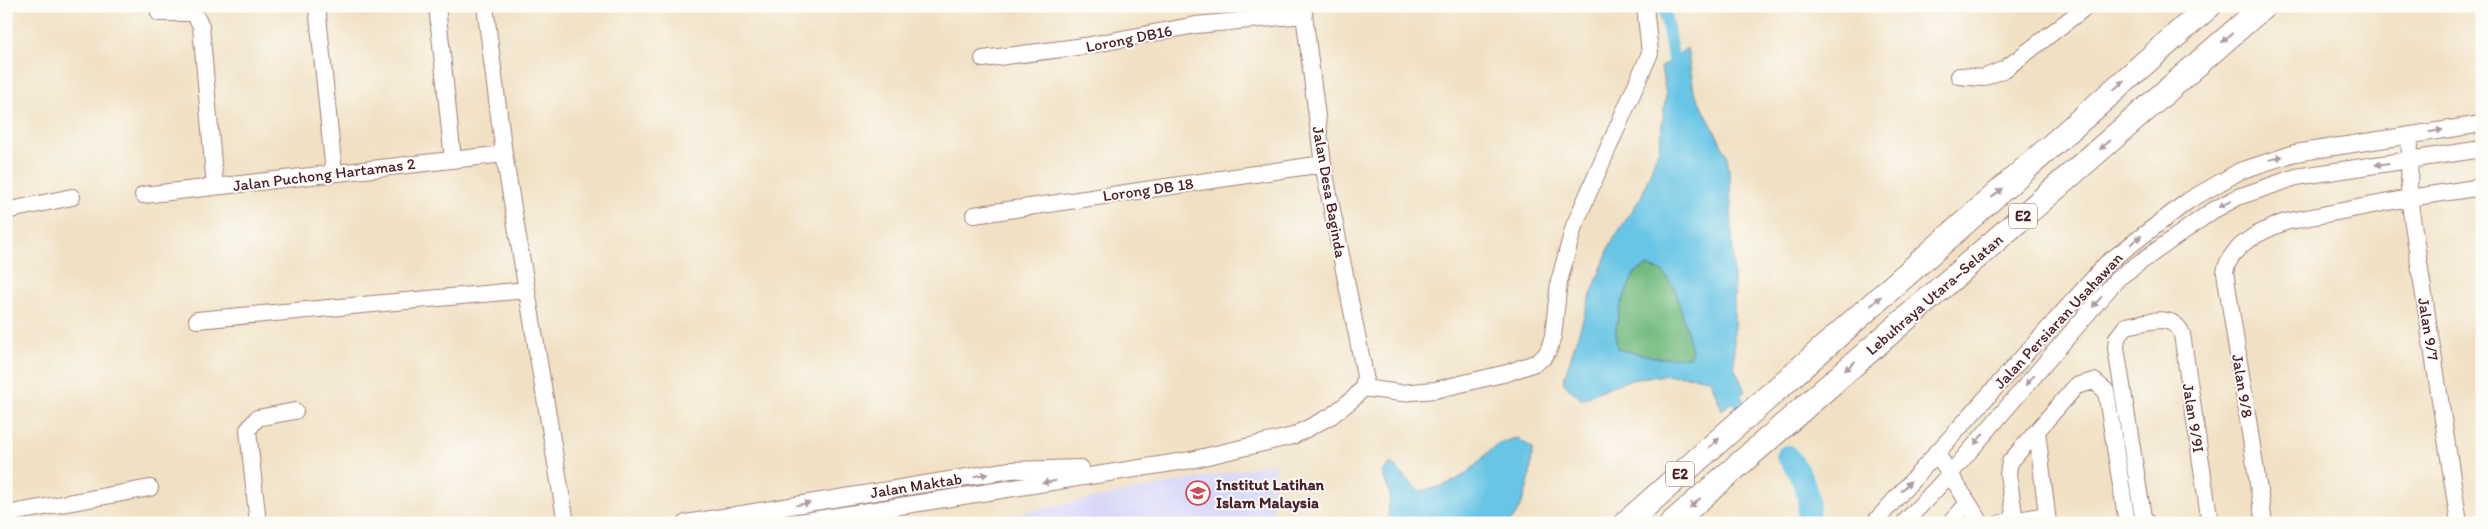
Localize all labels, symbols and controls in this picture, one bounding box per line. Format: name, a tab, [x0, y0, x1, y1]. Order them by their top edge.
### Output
street label: Lorong DB16	[1084, 21, 1174, 56]
one-way arrow	[2221, 33, 2234, 44]
one-way arrow	[2112, 79, 2124, 91]
street label: Jalan Desa Baginda	[1309, 125, 1351, 260]
one-way arrow	[2428, 127, 2444, 135]
one-way arrow	[2099, 139, 2111, 151]
street label: Jalan Puchong Hartamas 2	[232, 154, 417, 195]
one-way arrow	[2268, 154, 2283, 162]
one-way arrow	[2373, 160, 2389, 168]
street label: Lorong DB 18	[1101, 174, 1195, 205]
one-way arrow	[1991, 187, 2003, 199]
one-way arrow	[2218, 200, 2233, 208]
road number: E2	[2009, 204, 2037, 228]
street label: Lebuhraya Utara–Selatan	[1862, 230, 2007, 359]
one-way arrow	[2129, 234, 2142, 245]
street label: Jalan Persiaran Usahawan	[1990, 248, 2127, 393]
one-way arrow	[1869, 295, 1881, 307]
one-way arrow	[2092, 296, 2103, 309]
street label: Jalan 9/7	[2414, 296, 2443, 362]
street label: Jalan 9/8	[2228, 353, 2257, 419]
one-way arrow	[1844, 361, 1857, 372]
one-way arrow	[2024, 373, 2035, 386]
street label: Jalan 9/9I	[2179, 382, 2208, 454]
one-way arrow	[1974, 432, 1985, 445]
one-way arrow	[1708, 437, 1720, 449]
road number: E2	[1666, 462, 1694, 486]
street label: Jalan Maktab	[869, 469, 963, 502]
one-way arrow	[973, 470, 989, 478]
place label: Institut Latihan Islam Malaysia	[1216, 475, 1325, 513]
one-way arrow	[1040, 478, 1056, 486]
school or university icon: Institut Latihan Islam Malaysia	[1185, 480, 1211, 506]
one-way arrow	[1901, 480, 1912, 493]
one-way arrow	[1689, 497, 1701, 509]
one-way arrow	[796, 499, 812, 507]

